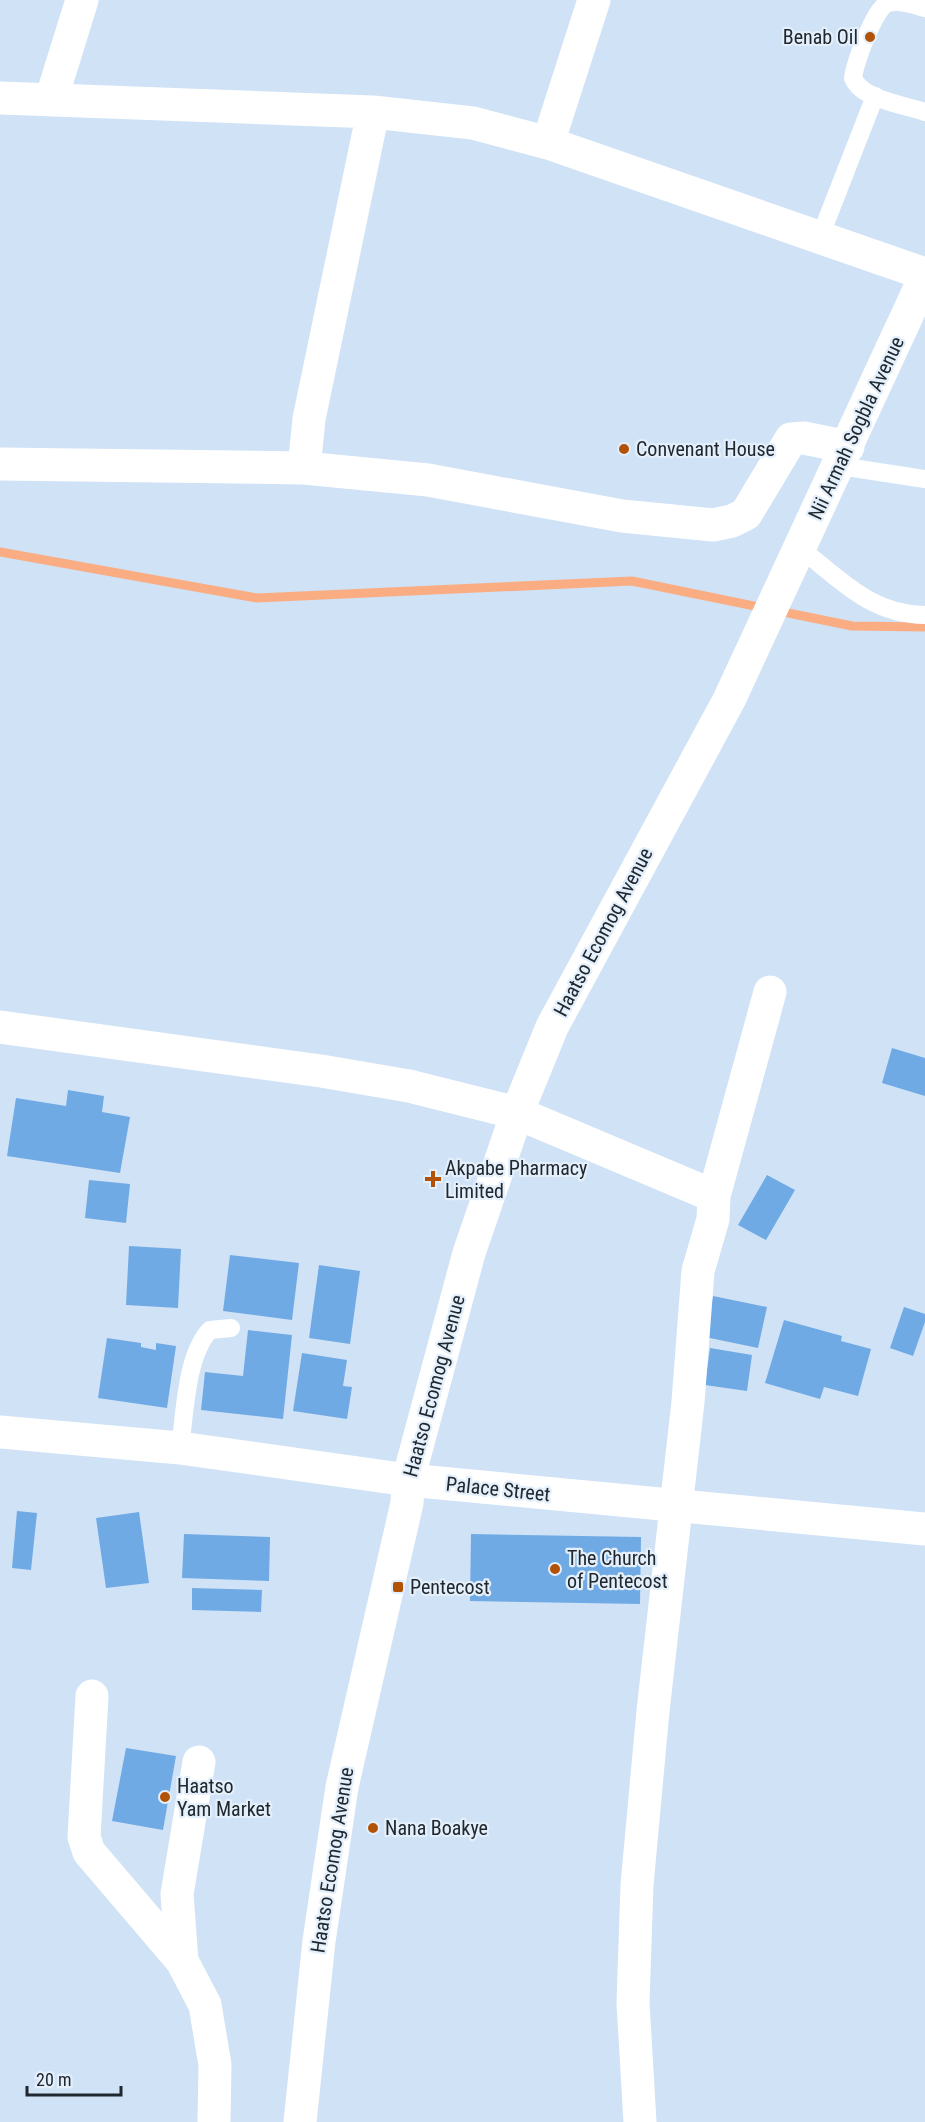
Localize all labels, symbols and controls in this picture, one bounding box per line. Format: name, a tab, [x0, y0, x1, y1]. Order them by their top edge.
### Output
place label: Benab Oil	[783, 25, 858, 49]
marker: Benab Oil	[863, 30, 877, 44]
street label: Nii Armah Sogbla Avenue	[803, 333, 909, 523]
place label: Convenant House	[636, 437, 775, 461]
marker: Convenant House	[617, 442, 631, 456]
street label: Haatso Ecomog Avenue	[548, 844, 658, 1020]
place label: Akpabe Pharmacy Limited	[445, 1156, 587, 1203]
marker: Akpabe Pharmacy Limited	[426, 1172, 440, 1186]
street label: Haatso Ecomog Avenue	[398, 1292, 470, 1480]
street label: Palace Street	[445, 1472, 551, 1506]
place label: The Church of Pentecost	[567, 1546, 668, 1593]
marker: The Church of Pentecost	[548, 1562, 562, 1576]
place label: Pentecost	[410, 1575, 490, 1599]
marker: Pentecost	[391, 1580, 405, 1594]
street label: Haatso Ecomog Avenue	[305, 1766, 359, 1954]
place label: Haatso Yam Market	[177, 1774, 271, 1821]
marker: Haatso Yam Market	[158, 1790, 172, 1804]
place label: Nana Boakye	[385, 1816, 488, 1840]
marker: Nana Boakye	[366, 1821, 380, 1835]
scale bar	[27, 2059, 122, 2097]
text: 20 m	[36, 2069, 71, 2090]

